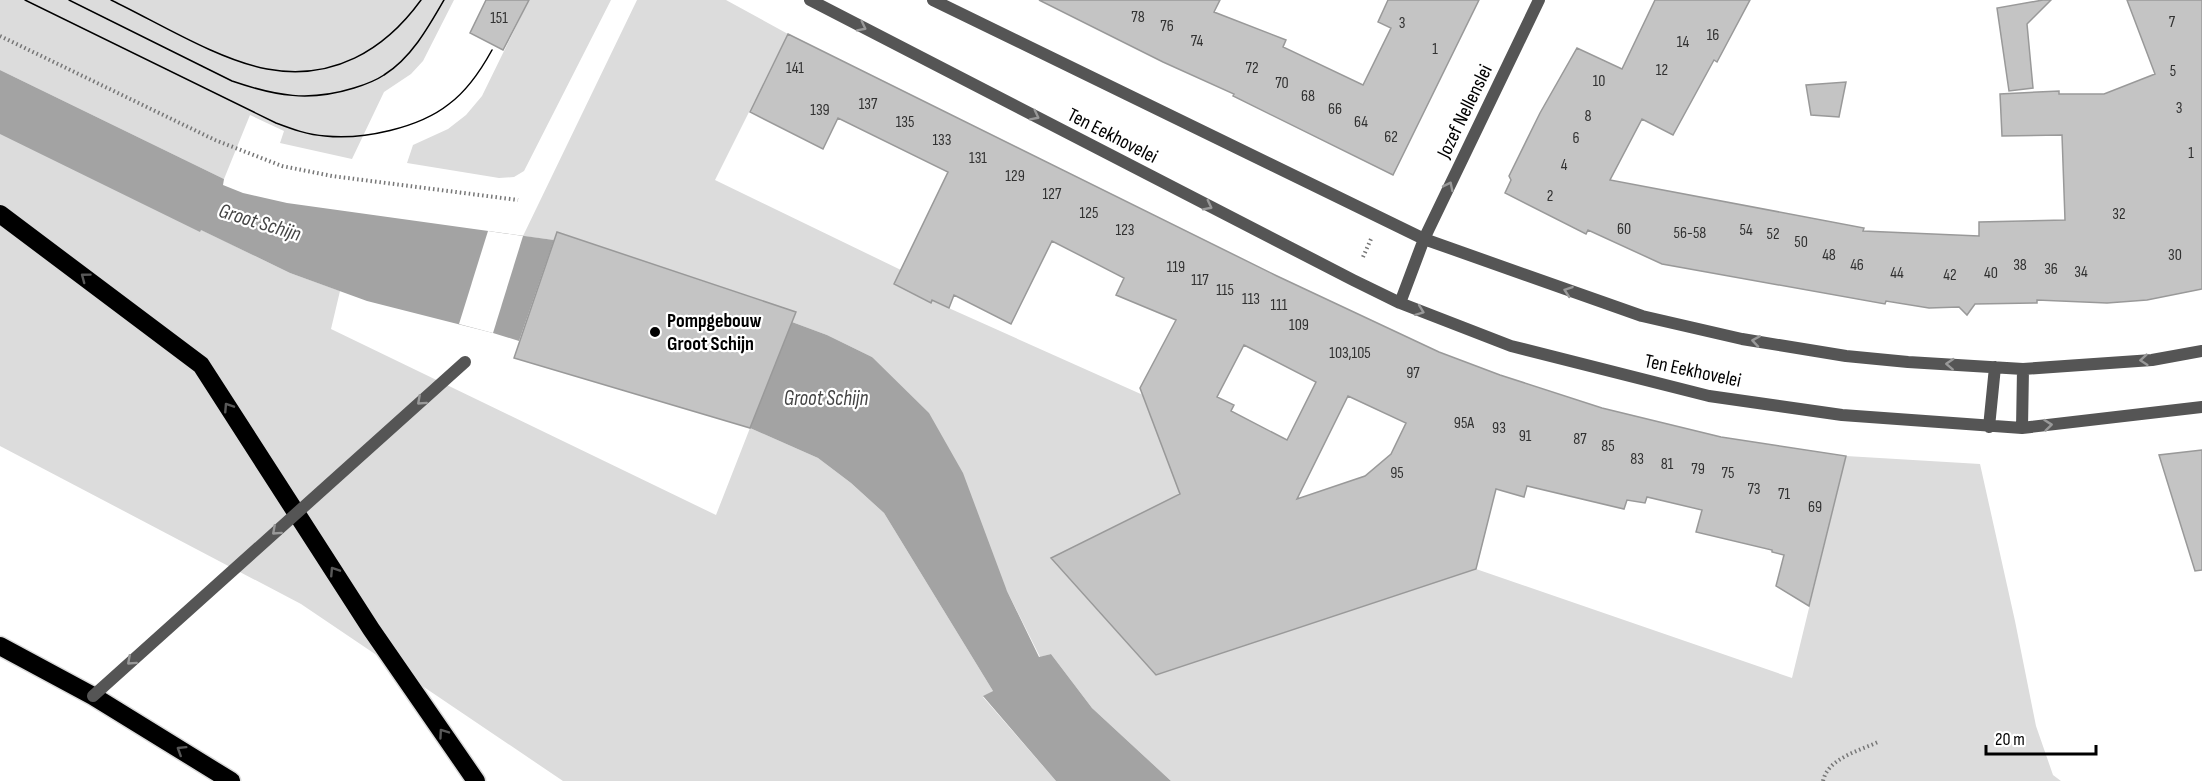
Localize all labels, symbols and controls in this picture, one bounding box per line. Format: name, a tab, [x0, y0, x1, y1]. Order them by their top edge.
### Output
house number: 78	[1131, 8, 1145, 27]
house number: 151	[490, 9, 508, 28]
house number: 7	[2169, 13, 2176, 32]
house number: 3	[1399, 14, 1405, 33]
house number: 76	[1160, 17, 1174, 36]
one-way arrow	[855, 20, 866, 31]
house number: 16	[1707, 26, 1719, 45]
house number: 74	[1191, 32, 1203, 51]
house number: 14	[1677, 33, 1689, 52]
house number: 1	[1432, 40, 1438, 59]
house number: 141	[786, 59, 804, 78]
house number: 72	[1246, 59, 1258, 78]
street label: Jozef Nellenslei	[1432, 61, 1498, 163]
house number: 12	[1656, 61, 1668, 80]
house number: 5	[2170, 62, 2176, 81]
house number: 10	[1593, 72, 1605, 91]
house number: 70	[1275, 74, 1289, 93]
house number: 68	[1301, 87, 1315, 106]
house number: 137	[859, 95, 878, 114]
house number: 3	[2176, 99, 2182, 118]
house number: 66	[1328, 100, 1342, 119]
house number: 139	[810, 101, 830, 120]
street label: Ten Eekhovelei	[1063, 103, 1162, 169]
house number: 8	[1584, 107, 1592, 126]
one-way arrow	[1028, 109, 1039, 120]
house number: 135	[896, 113, 914, 132]
house number: 64	[1354, 113, 1368, 132]
house number: 62	[1384, 128, 1398, 147]
house number: 6	[1572, 129, 1580, 148]
house number: 133	[932, 131, 952, 150]
house number: 1	[2188, 144, 2194, 163]
house number: 131	[969, 149, 987, 168]
house number: 4	[1561, 156, 1568, 175]
house number: 129	[1005, 167, 1025, 186]
one-way arrow	[1442, 181, 1454, 192]
house number: 127	[1043, 185, 1062, 204]
house number: 2	[1547, 187, 1553, 206]
water label: Groot Schijn	[216, 198, 304, 247]
one-way arrow	[1202, 198, 1213, 210]
house number: 125	[1080, 204, 1098, 223]
house number: 32	[2112, 205, 2126, 224]
house number: 60	[1617, 220, 1631, 239]
house number: 123	[1115, 221, 1135, 240]
house number: 54	[1739, 221, 1753, 240]
house number: 56-58	[1674, 224, 1706, 243]
house number: 52	[1766, 225, 1780, 244]
house number: 50	[1794, 233, 1808, 252]
house number: 48	[1822, 246, 1836, 265]
house number: 30	[2168, 246, 2182, 265]
house number: 46	[1850, 256, 1864, 275]
house number: 38	[2013, 256, 2027, 275]
house number: 119	[1167, 258, 1185, 277]
house number: 36	[2044, 260, 2058, 279]
house number: 34	[2074, 263, 2088, 282]
house number: 44	[1890, 264, 1904, 283]
house number: 40	[1984, 264, 1998, 283]
house number: 42	[1943, 266, 1957, 285]
house number: 117	[1191, 271, 1209, 290]
one-way arrow	[81, 274, 92, 285]
house number: 115	[1216, 281, 1234, 300]
one-way arrow	[1563, 285, 1574, 298]
house number: 113	[1242, 290, 1260, 309]
house number: 111	[1271, 296, 1288, 315]
one-way arrow	[1415, 303, 1425, 316]
place label: Pompgebouw Groot Schijn	[667, 309, 762, 356]
house number: 109	[1289, 316, 1309, 335]
marker: Pompgebouw Groot Schijn	[648, 325, 662, 339]
one-way arrow	[1752, 336, 1761, 348]
house number: 103,105	[1329, 344, 1371, 363]
street label: Ten Eekhovelei	[1642, 349, 1743, 393]
one-way arrow	[2140, 354, 2149, 367]
one-way arrow	[1945, 358, 1954, 371]
house number: 97	[1406, 364, 1420, 383]
water label: Groot Schijn	[784, 386, 869, 411]
one-way arrow	[418, 394, 428, 405]
one-way arrow	[224, 403, 235, 414]
house number: 95A	[1454, 414, 1474, 433]
house number: 93	[1492, 419, 1506, 438]
one-way arrow	[2043, 419, 2052, 432]
house number: 91	[1519, 427, 1532, 446]
house number: 87	[1573, 430, 1587, 449]
house number: 85	[1601, 437, 1615, 456]
house number: 83	[1630, 450, 1644, 469]
house number: 81	[1661, 455, 1674, 474]
house number: 79	[1691, 460, 1705, 479]
house number: 95	[1390, 464, 1404, 483]
house number: 75	[1722, 464, 1734, 483]
house number: 73	[1747, 480, 1761, 499]
house number: 71	[1778, 485, 1790, 504]
house number: 69	[1808, 498, 1822, 517]
one-way arrow	[273, 524, 283, 535]
one-way arrow	[329, 567, 341, 577]
one-way arrow	[128, 654, 138, 665]
scale bar	[1986, 718, 2096, 756]
one-way arrow	[439, 728, 450, 739]
text: 20 m	[1995, 729, 2025, 750]
one-way arrow	[177, 746, 187, 758]

